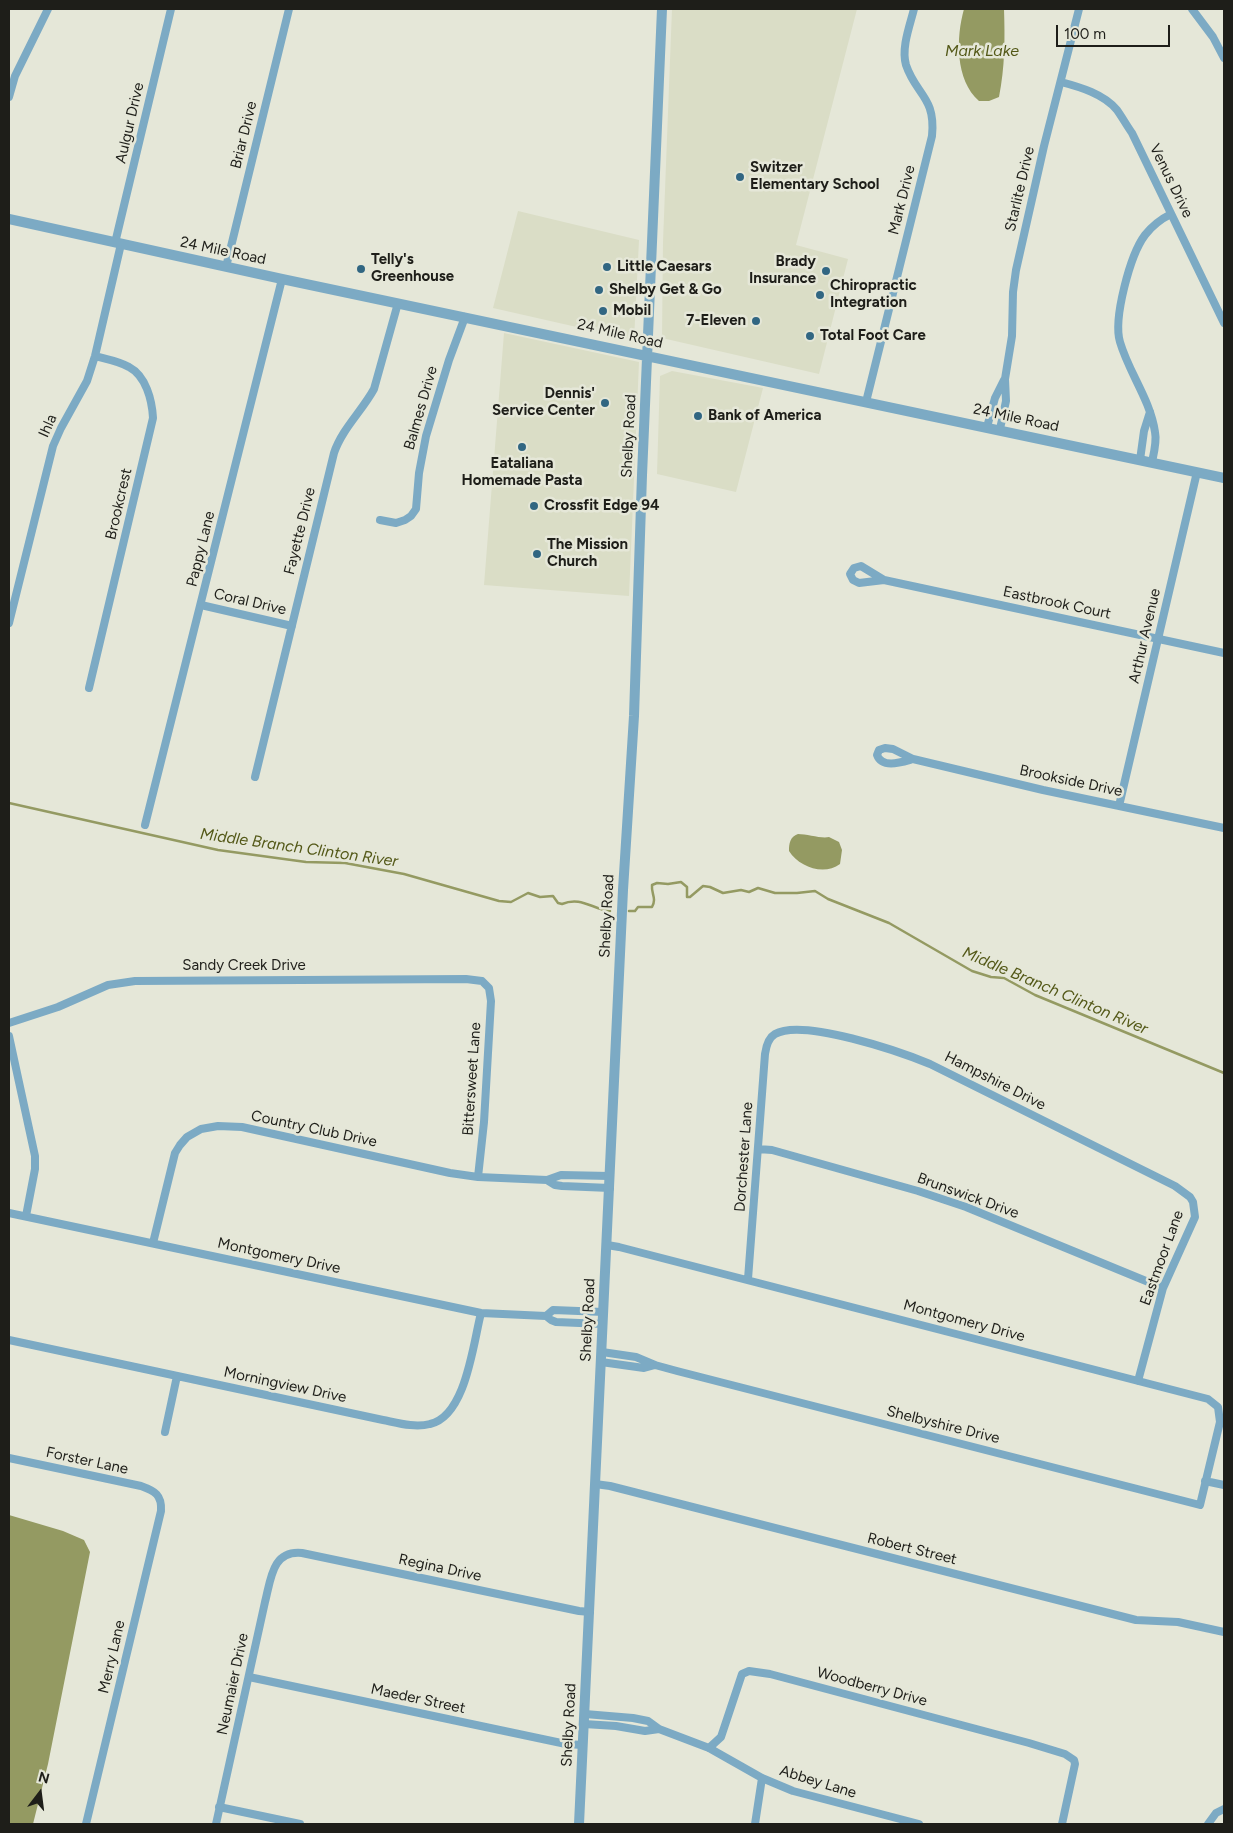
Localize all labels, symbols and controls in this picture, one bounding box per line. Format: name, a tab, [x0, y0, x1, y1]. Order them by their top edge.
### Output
scale bar	[1058, 15, 1172, 47]
text: 100 m	[1064, 25, 1106, 43]
water label: Mark Lake	[945, 41, 1019, 61]
street label: Aulgur Drive	[112, 81, 148, 165]
street label: Briar Drive	[227, 99, 261, 171]
street label: Venus Drive	[1145, 141, 1197, 221]
street label: Starlite Drive	[1001, 145, 1039, 233]
place label: Switzer Elementary School	[750, 159, 879, 194]
street label: Mark Drive	[885, 163, 919, 237]
marker: Switzer Elementary School	[734, 171, 746, 183]
street label: 24 Mile Road	[178, 233, 268, 269]
place label: Telly's Greenhouse	[371, 251, 454, 286]
place label: Brady Insurance	[749, 253, 816, 288]
place label: Little Caesars	[617, 258, 711, 276]
marker: Little Caesars	[601, 261, 613, 273]
marker: Telly's Greenhouse	[355, 263, 367, 275]
marker: Brady Insurance	[820, 265, 832, 277]
place label: Chiropractic Integration	[830, 277, 917, 312]
place label: Shelby Get & Go	[609, 281, 722, 299]
marker: Shelby Get & Go	[593, 284, 605, 296]
marker: Chiropractic Integration	[814, 289, 826, 301]
place label: Mobil	[613, 302, 651, 320]
marker: Mobil	[597, 305, 609, 317]
place label: 7-Eleven	[686, 312, 746, 330]
street label: 24 Mile Road	[575, 315, 665, 353]
marker: 7-Eleven	[750, 315, 762, 327]
place label: Total Foot Care	[820, 327, 926, 345]
marker: Total Foot Care	[804, 330, 816, 342]
street label: Balmes Drive	[400, 364, 442, 452]
place label: Dennis' Service Center	[492, 385, 595, 420]
street label: Shelby Road	[618, 394, 640, 478]
marker: Dennis' Service Center	[599, 397, 611, 409]
street label: 24 Mile Road	[971, 400, 1061, 436]
place label: Bank of America	[708, 407, 821, 425]
marker: Bank of America	[692, 410, 704, 422]
street label: Ihla	[35, 412, 61, 440]
marker: Eataliana Homemade Pasta	[516, 441, 528, 453]
place label: Eataliana Homemade Pasta	[461, 455, 583, 490]
street label: Brookcrest	[102, 467, 136, 541]
street label: Fayette Drive	[280, 485, 320, 577]
place label: Crossfit Edge 94	[544, 497, 660, 515]
marker: Crossfit Edge 94	[528, 500, 540, 512]
street label: Pappy Lane	[183, 509, 219, 589]
place label: The Mission Church	[547, 536, 628, 571]
marker: The Mission Church	[531, 548, 543, 560]
street label: Eastbrook Court	[1001, 583, 1113, 623]
street label: Coral Drive	[212, 585, 288, 619]
street label: Arthur Avenue	[1125, 587, 1165, 685]
street label: Brookside Drive	[1018, 761, 1124, 801]
water label: Middle Branch Clinton River	[199, 825, 399, 871]
street label: Shelby Road	[596, 874, 618, 958]
water label: Middle Branch Clinton River	[959, 943, 1151, 1039]
street label: Sandy Creek Drive	[182, 957, 306, 975]
street label: Bittersweet Lane	[459, 1022, 485, 1136]
street label: Hampshire Drive	[941, 1048, 1049, 1114]
street label: Dorchester Lane	[731, 1101, 757, 1213]
street label: Country Club Drive	[249, 1107, 379, 1151]
street label: Brunswick Drive	[915, 1169, 1021, 1223]
street label: Eastmoor Lane	[1136, 1208, 1188, 1308]
street label: Montgomery Drive	[216, 1234, 342, 1278]
street label: Shelby Road	[577, 1278, 599, 1362]
street label: Montgomery Drive	[901, 1296, 1027, 1346]
street label: Morningview Drive	[222, 1363, 348, 1407]
street label: Shelbyshire Drive	[885, 1402, 1001, 1448]
street label: Forster Lane	[44, 1444, 130, 1478]
street label: Robert Street	[865, 1529, 959, 1569]
street label: Regina Drive	[397, 1550, 483, 1586]
street label: Merry Lane	[95, 1619, 129, 1695]
street label: Neumaier Drive	[213, 1631, 253, 1737]
street label: Woodberry Drive	[815, 1664, 929, 1710]
street label: Maeder Street	[369, 1680, 467, 1718]
street label: Shelby Road	[558, 1683, 580, 1767]
street label: Abbey Lane	[777, 1762, 859, 1802]
north arrow	[15, 1768, 65, 1818]
text: N	[37, 1768, 51, 1788]

